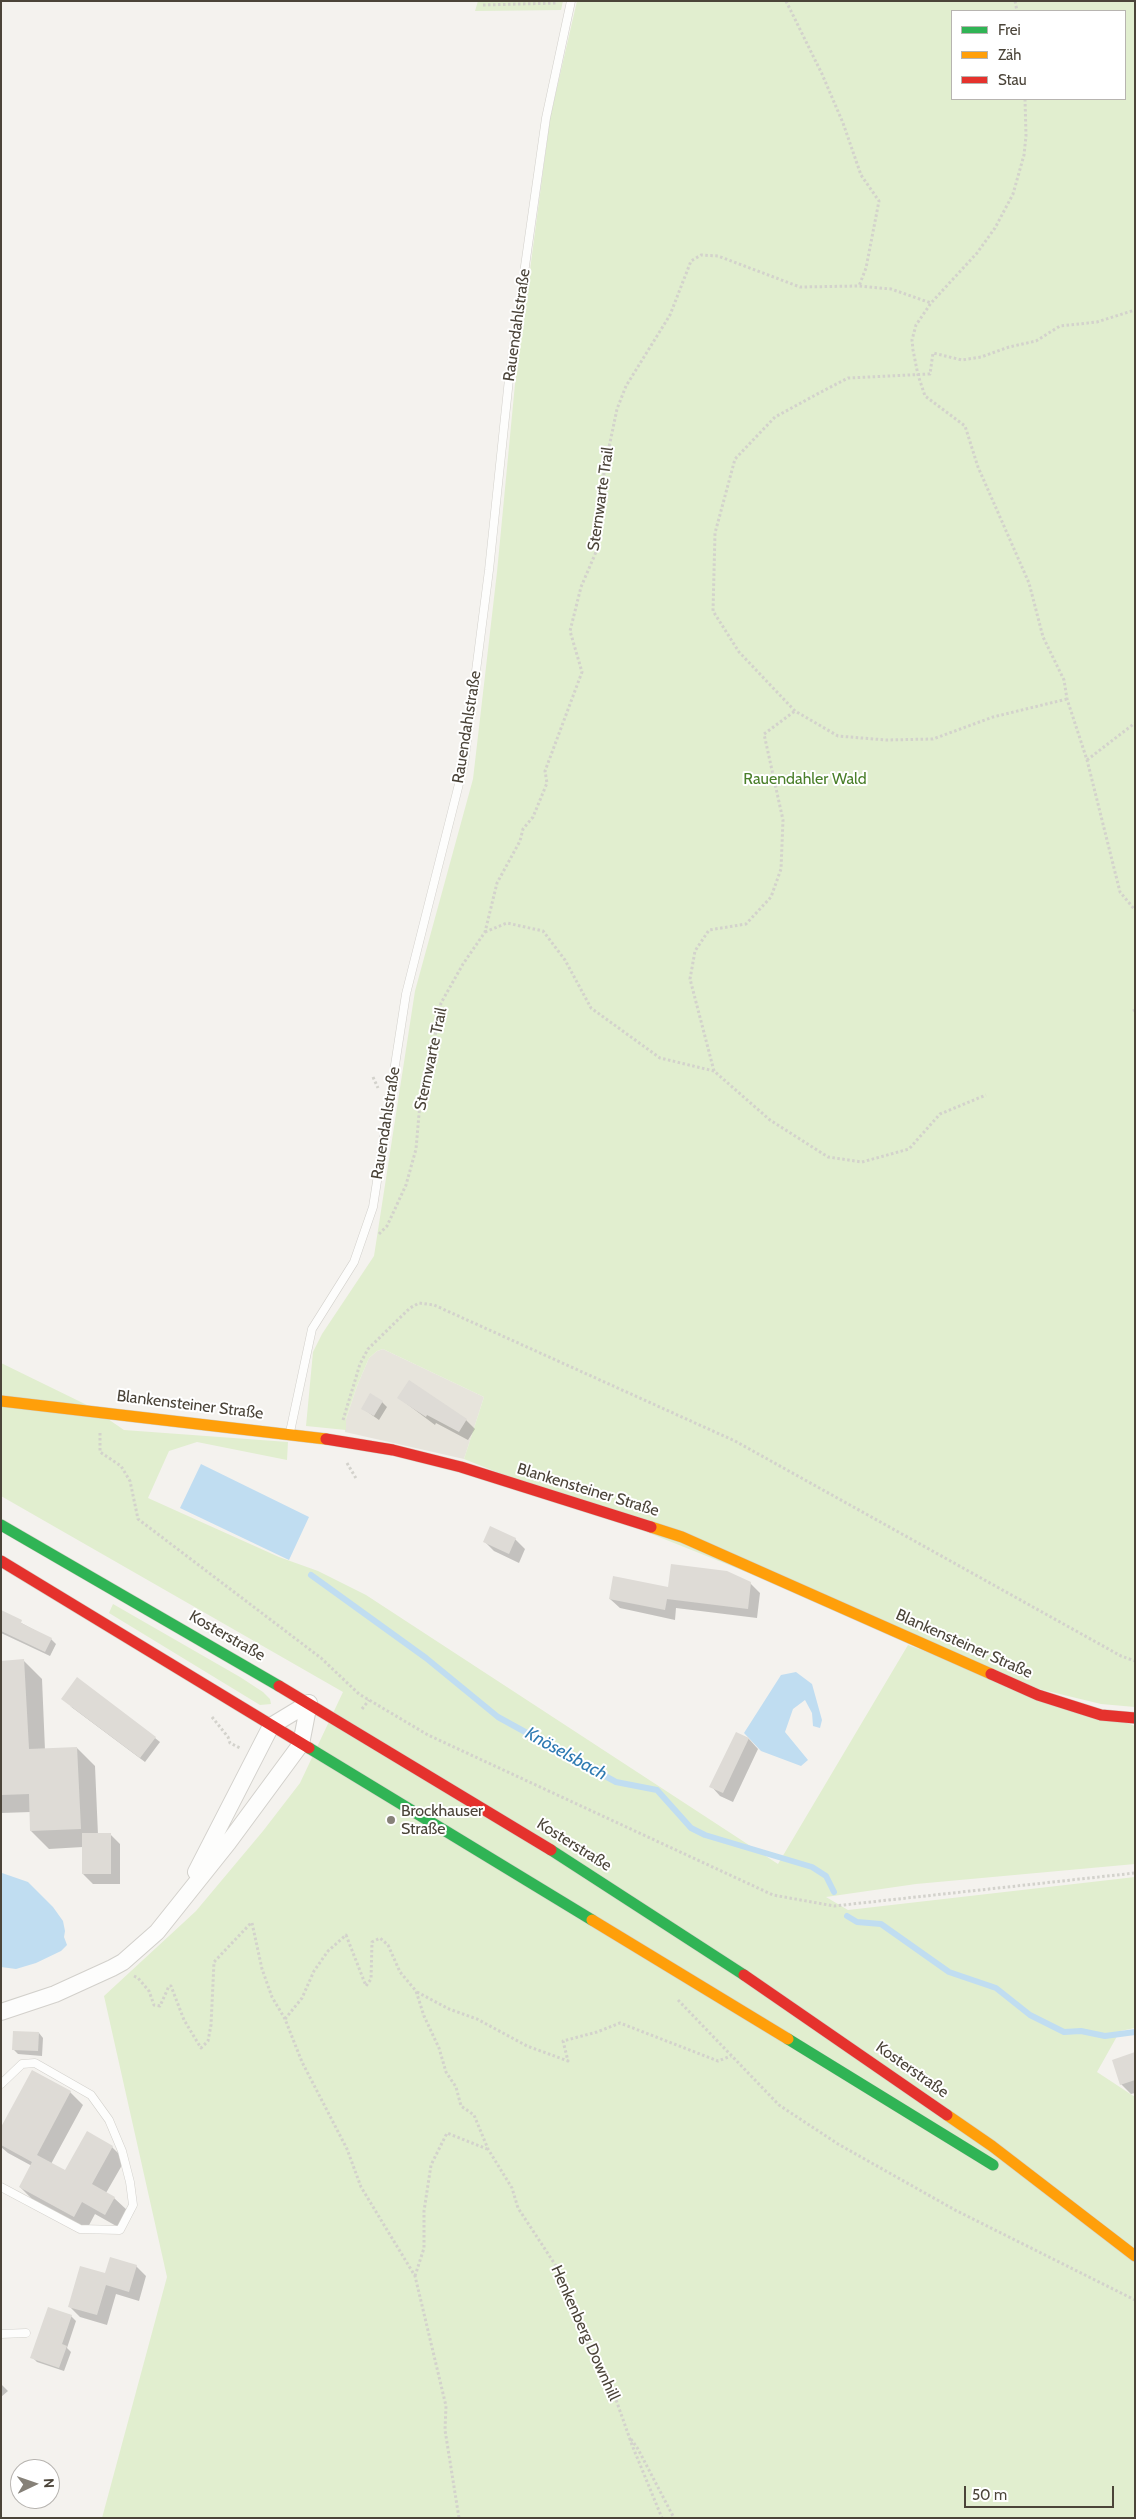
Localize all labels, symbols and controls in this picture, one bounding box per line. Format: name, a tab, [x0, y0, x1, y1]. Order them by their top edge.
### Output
legend	[951, 10, 1126, 100]
text: Frei	[998, 21, 1021, 39]
text: Zäh	[998, 46, 1021, 64]
text: Stau	[998, 71, 1027, 89]
street label: Rauendahlstraße	[500, 267, 534, 383]
street label: Sternwarte Trail	[584, 446, 618, 552]
street label: Rauendahlstraße	[449, 669, 485, 785]
park label: Rauendahler Wald	[743, 769, 867, 789]
street label: Sternwarte Trail	[411, 1006, 451, 1112]
street label: Rauendahlstraße	[368, 1065, 404, 1181]
street label: Blankensteiner Straße	[116, 1386, 264, 1424]
street label: Blankensteiner Straße	[515, 1459, 661, 1521]
street label: Blankensteiner Straße	[893, 1605, 1035, 1683]
street label: Kosterstraße	[186, 1607, 268, 1665]
water label: Knöselsbach	[521, 1723, 611, 1785]
place label: Brockhauser Straße	[401, 1801, 483, 1839]
marker: Brockhauser Straße	[385, 1814, 397, 1826]
street label: Kosterstraße	[533, 1814, 615, 1876]
street label: Kosterstraße	[872, 2038, 952, 2102]
street label: Henkenberg Downhill	[547, 2262, 623, 2404]
north arrow	[10, 2459, 60, 2509]
scale bar	[966, 2476, 1116, 2508]
text: N	[40, 2478, 58, 2489]
text: 50 m	[972, 2486, 1007, 2504]

